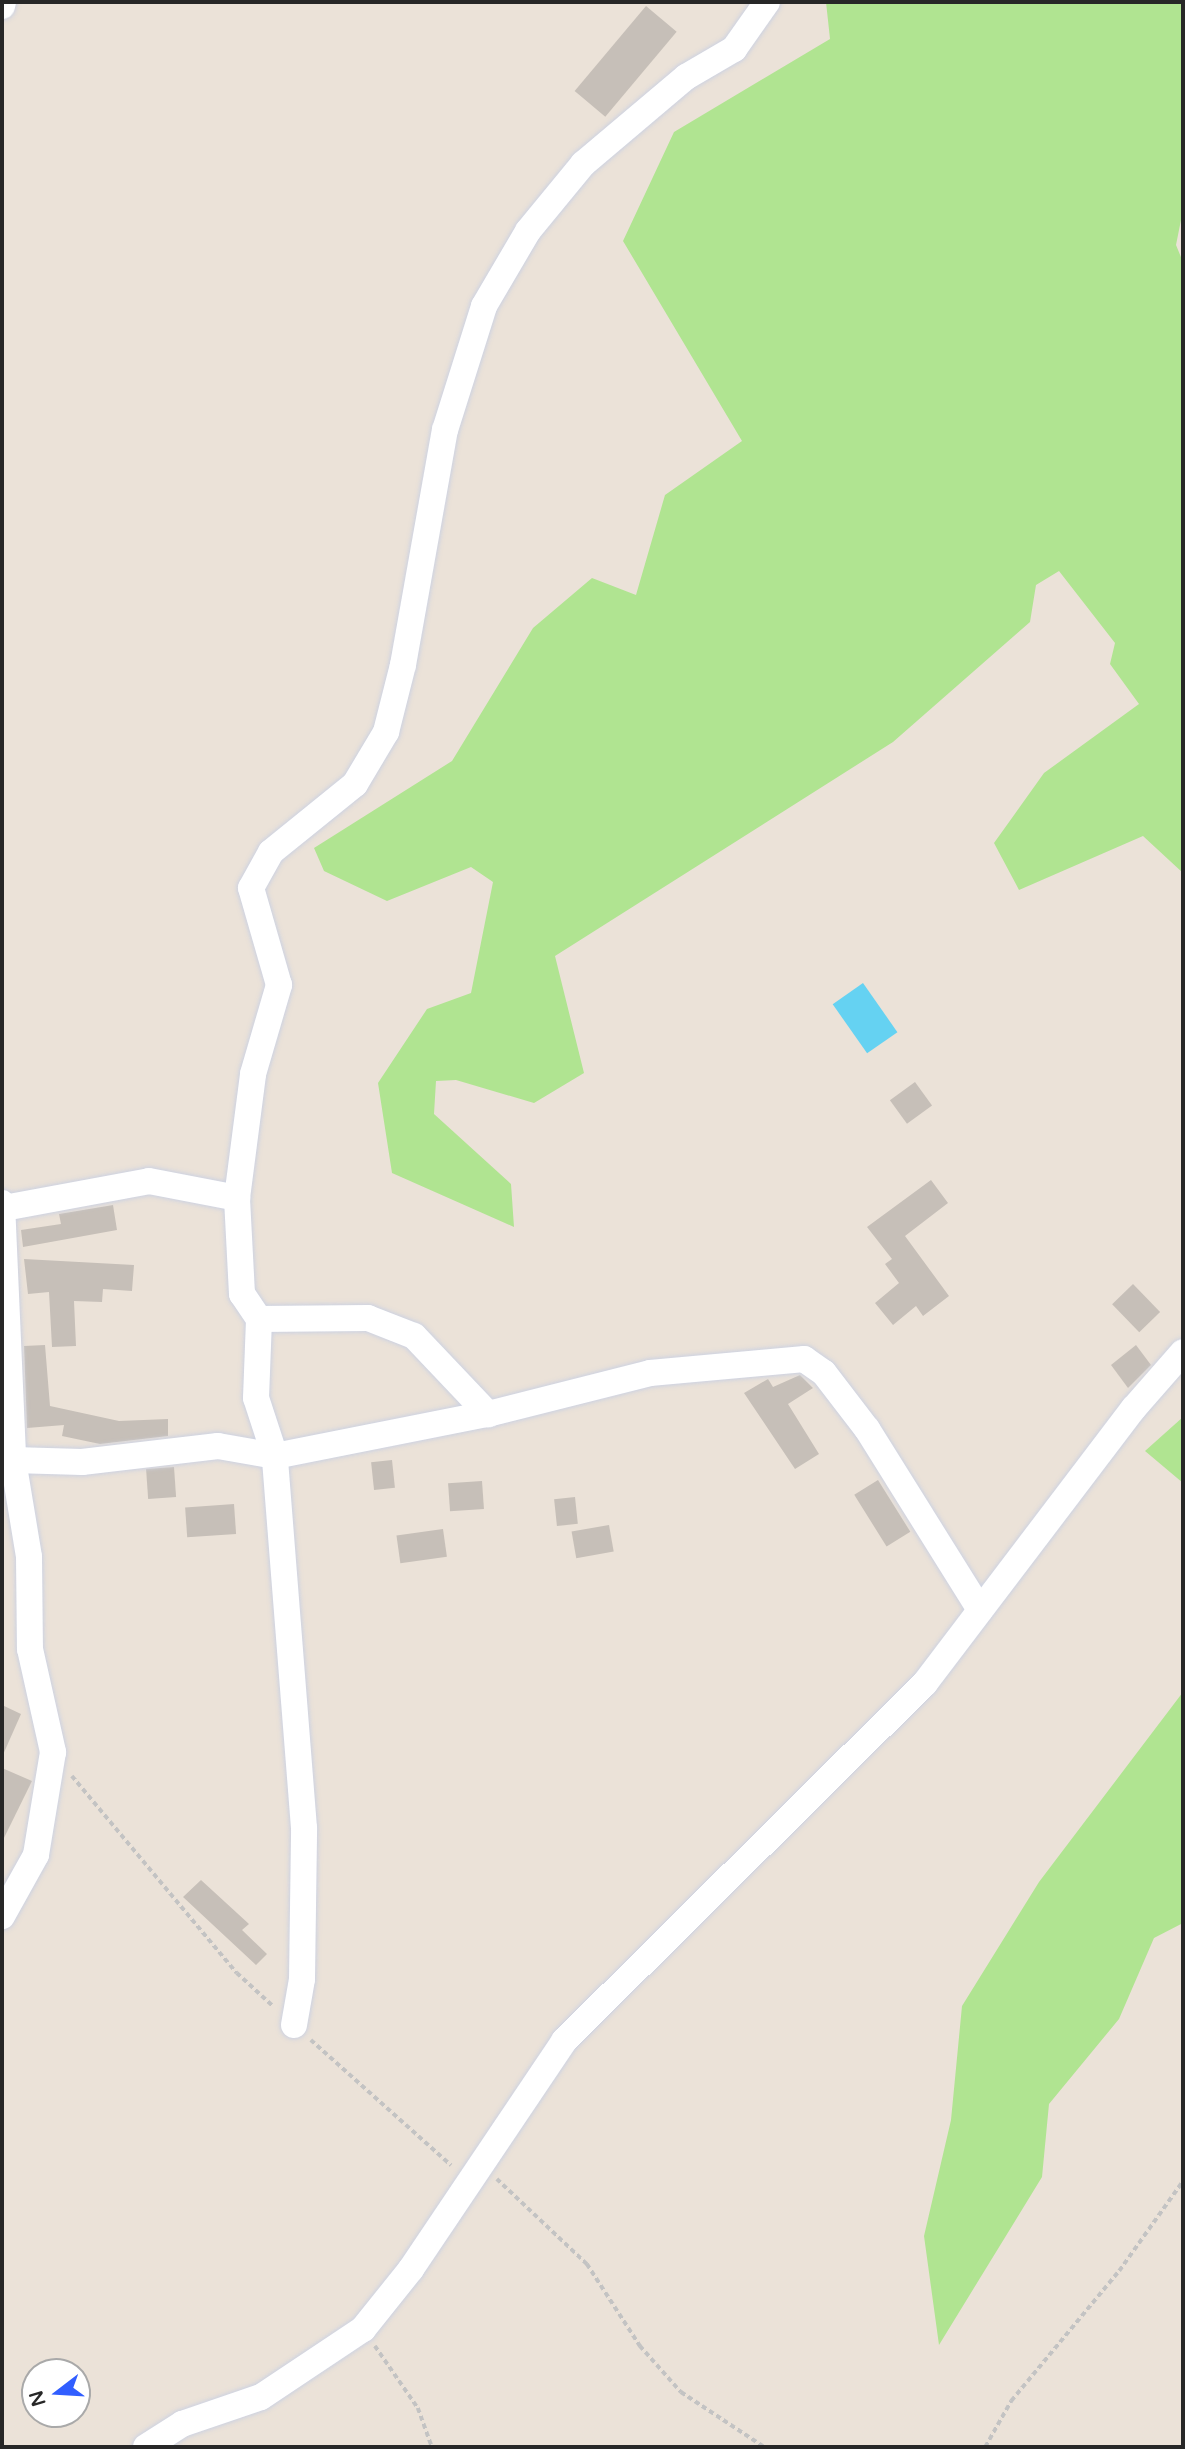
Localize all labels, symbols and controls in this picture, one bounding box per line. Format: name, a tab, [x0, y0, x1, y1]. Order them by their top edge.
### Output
north arrow	[21, 2358, 91, 2428]
text: N	[25, 2388, 51, 2409]

